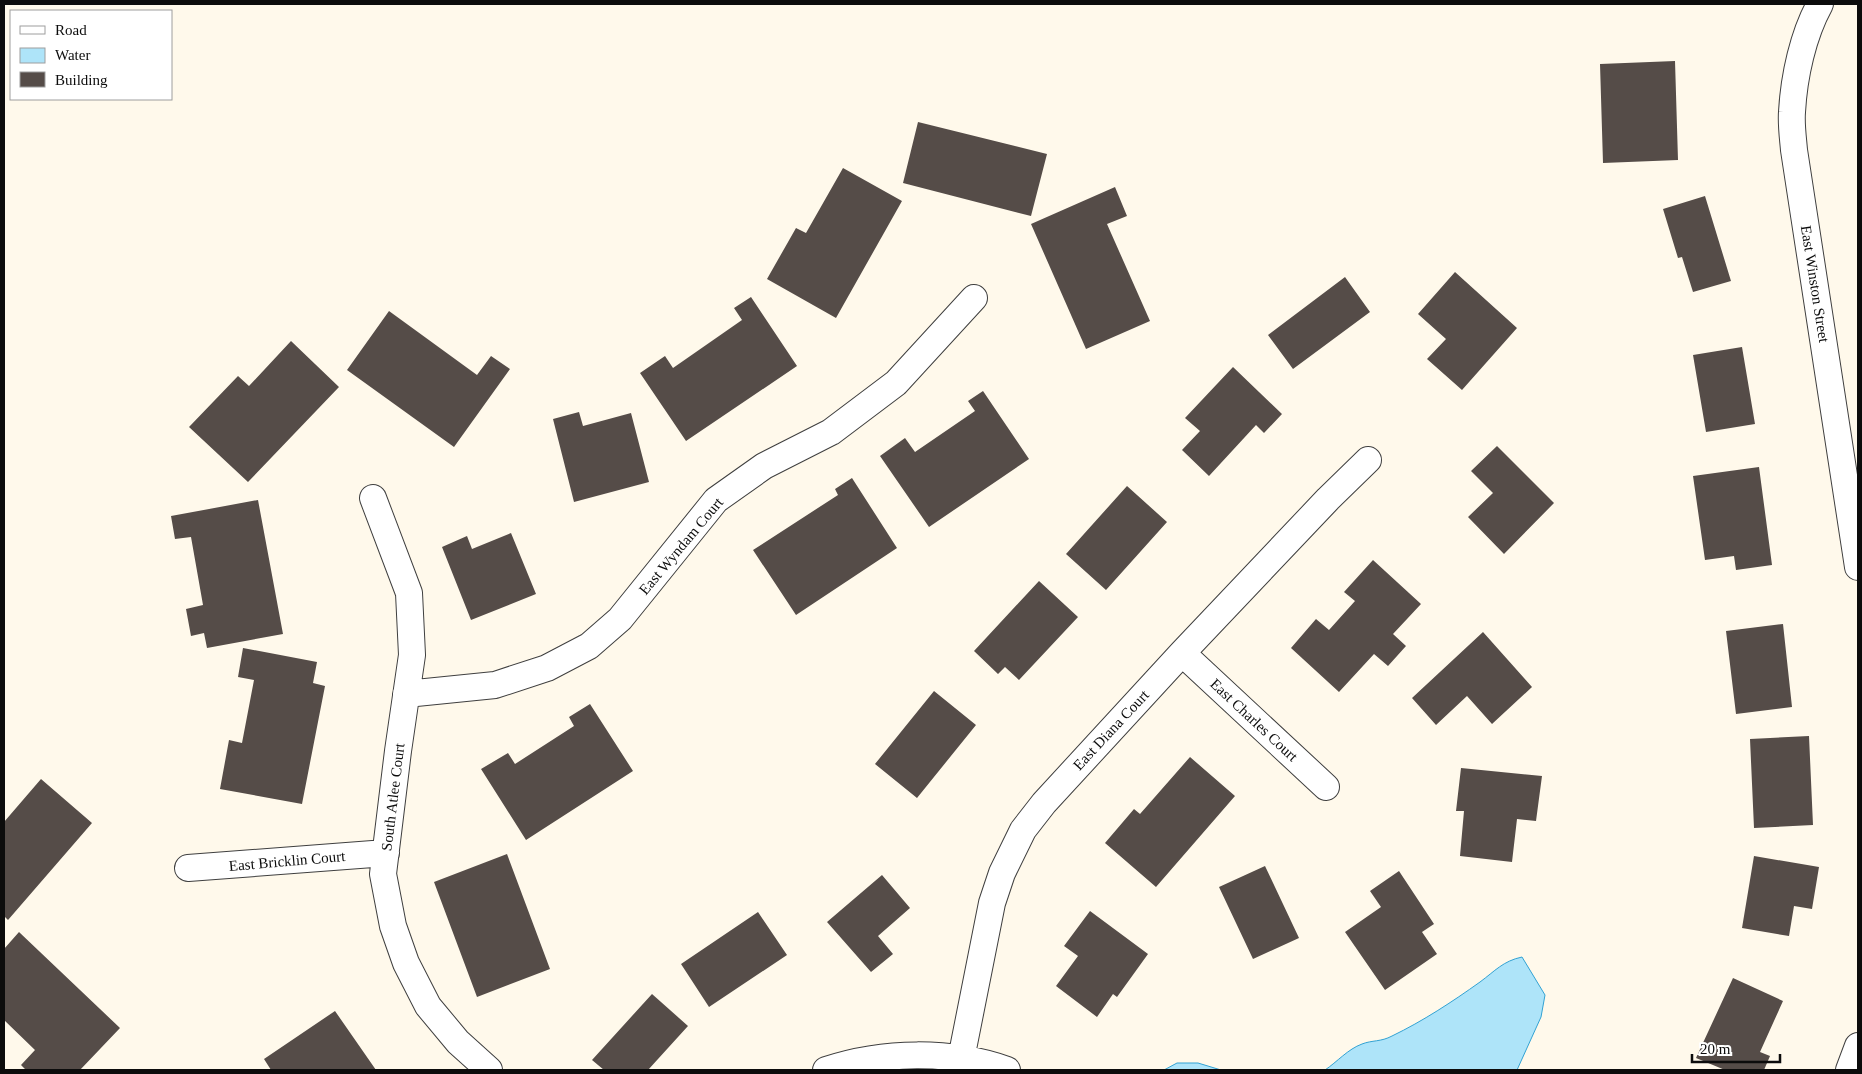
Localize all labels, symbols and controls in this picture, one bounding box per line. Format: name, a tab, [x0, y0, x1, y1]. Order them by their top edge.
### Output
legend	[10, 10, 172, 100]
text: Road	[55, 22, 87, 38]
text: Water	[55, 47, 90, 63]
text: Building	[55, 72, 108, 88]
street label: East Winston Street	[1798, 224, 1832, 344]
street label: East Wyndam Court	[636, 494, 727, 598]
street label: East Charles Court	[1207, 676, 1301, 765]
street label: East Diana Court	[1070, 686, 1153, 773]
street label: South Atlee Court	[378, 741, 408, 852]
street label: East Bricklin Court	[228, 848, 347, 874]
scale bar	[1692, 1032, 1780, 1064]
text: 20 m	[1700, 1041, 1731, 1057]

